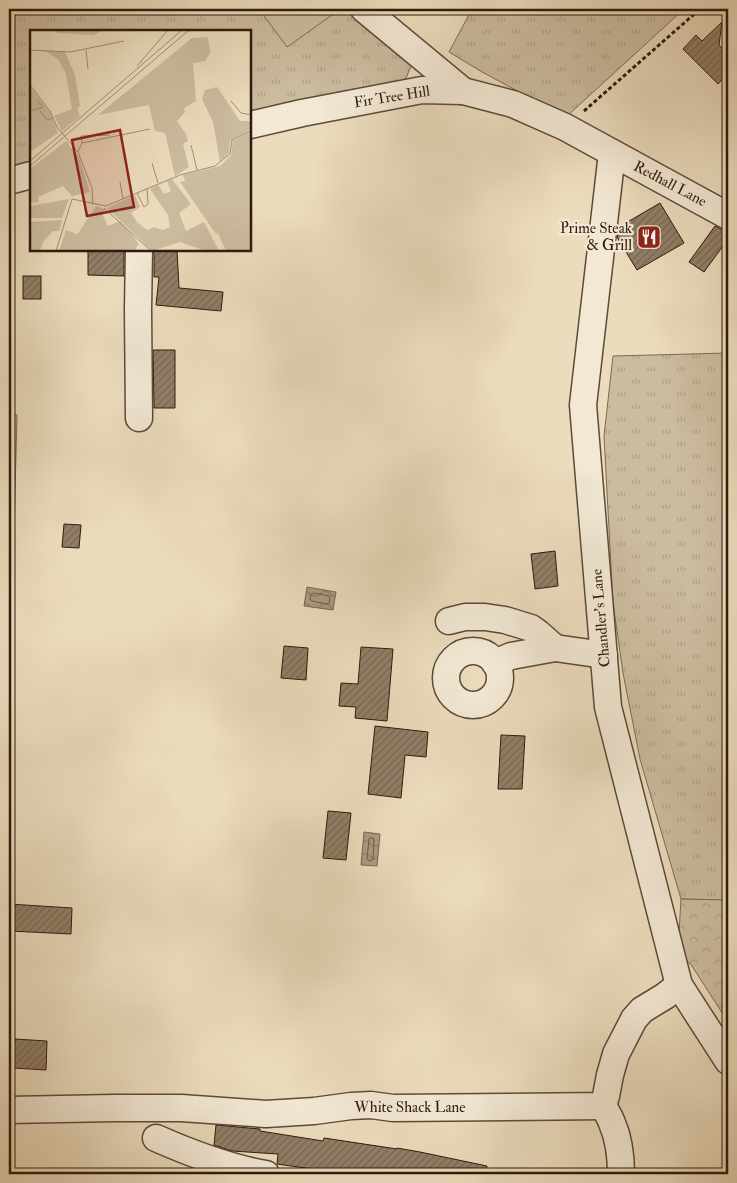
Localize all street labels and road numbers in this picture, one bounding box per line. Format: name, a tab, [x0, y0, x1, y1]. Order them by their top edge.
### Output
street label: Fir Tree Hill	[353, 82, 432, 112]
street label: Redhall Lane	[630, 157, 710, 211]
street label: Chandler's Lane	[587, 568, 615, 668]
street label: White Shack Lane	[353, 1098, 466, 1117]

